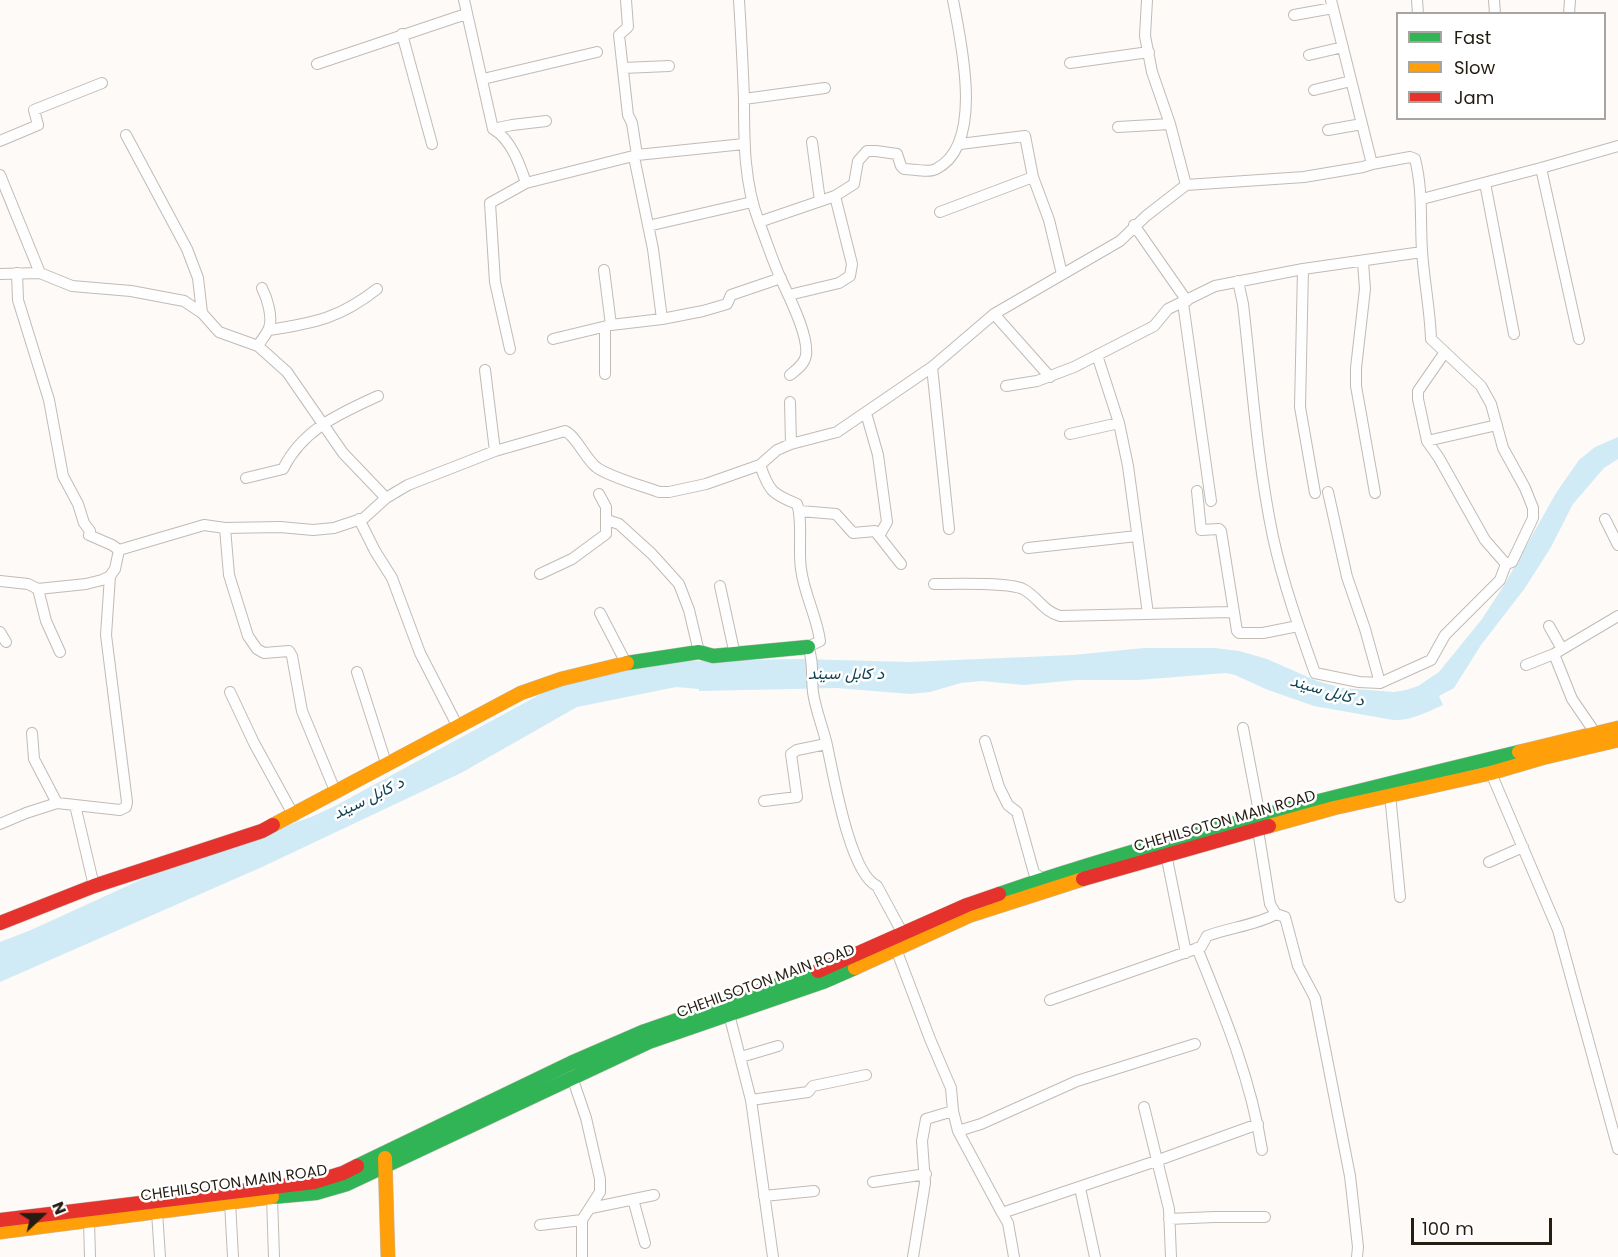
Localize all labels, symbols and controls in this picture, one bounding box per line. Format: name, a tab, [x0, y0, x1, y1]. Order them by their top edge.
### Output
legend	[1396, 12, 1606, 120]
text: Fast	[1454, 25, 1491, 50]
text: Slow	[1454, 55, 1495, 80]
text: Jam	[1454, 85, 1494, 110]
water label: د کابل سيند	[808, 665, 884, 685]
water label: د کابل سيند	[1288, 672, 1366, 712]
water label: د کابل سيند	[331, 774, 407, 824]
street label: CHEHILSOTON MAIN ROAD	[1132, 787, 1318, 857]
street label: CHEHILSOTON MAIN ROAD	[675, 941, 857, 1023]
street label: CHEHILSOTON MAIN ROAD	[140, 1162, 328, 1206]
north arrow	[12, 1185, 72, 1245]
text: N	[46, 1198, 72, 1218]
scale bar	[1414, 1206, 1555, 1244]
text: 100 m	[1422, 1216, 1474, 1241]

